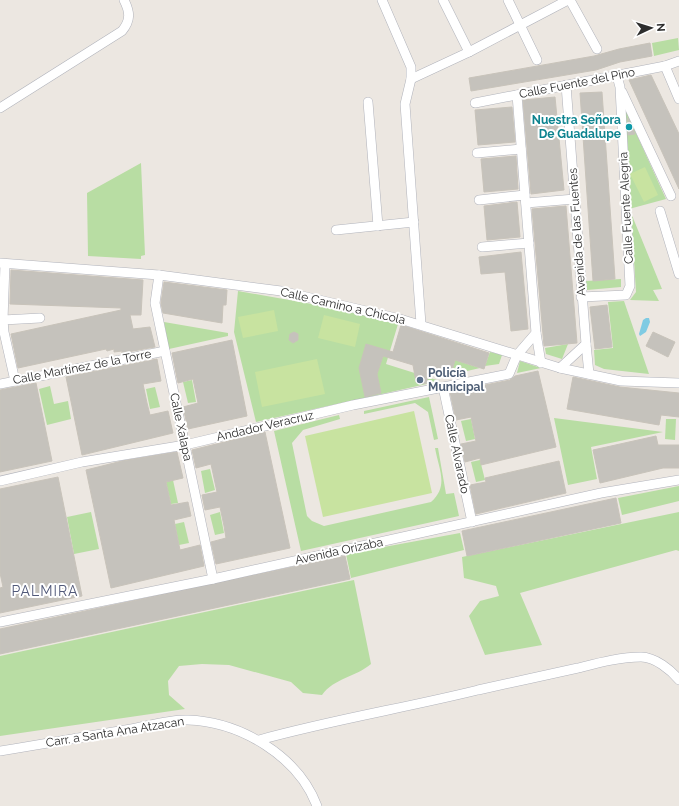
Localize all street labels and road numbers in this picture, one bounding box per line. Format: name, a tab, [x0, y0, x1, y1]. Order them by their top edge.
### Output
street label: Calle Fuente del Pino	[518, 65, 636, 101]
street label: Calle Fuente Alegria	[616, 152, 636, 264]
street label: Avenida de las Fuentes	[566, 167, 588, 297]
street label: Calle Camino a Chicola	[279, 285, 407, 327]
street label: Calle Martínez de la Torre	[12, 347, 152, 387]
street label: Calle Xalapa	[167, 392, 195, 462]
street label: Andador Veracruz	[215, 408, 315, 444]
street label: Calle Alvarado	[442, 413, 472, 495]
street label: Avenida Orizaba	[294, 535, 384, 567]
street label: Carr. a Santa Ana Atzacan	[45, 714, 185, 750]

